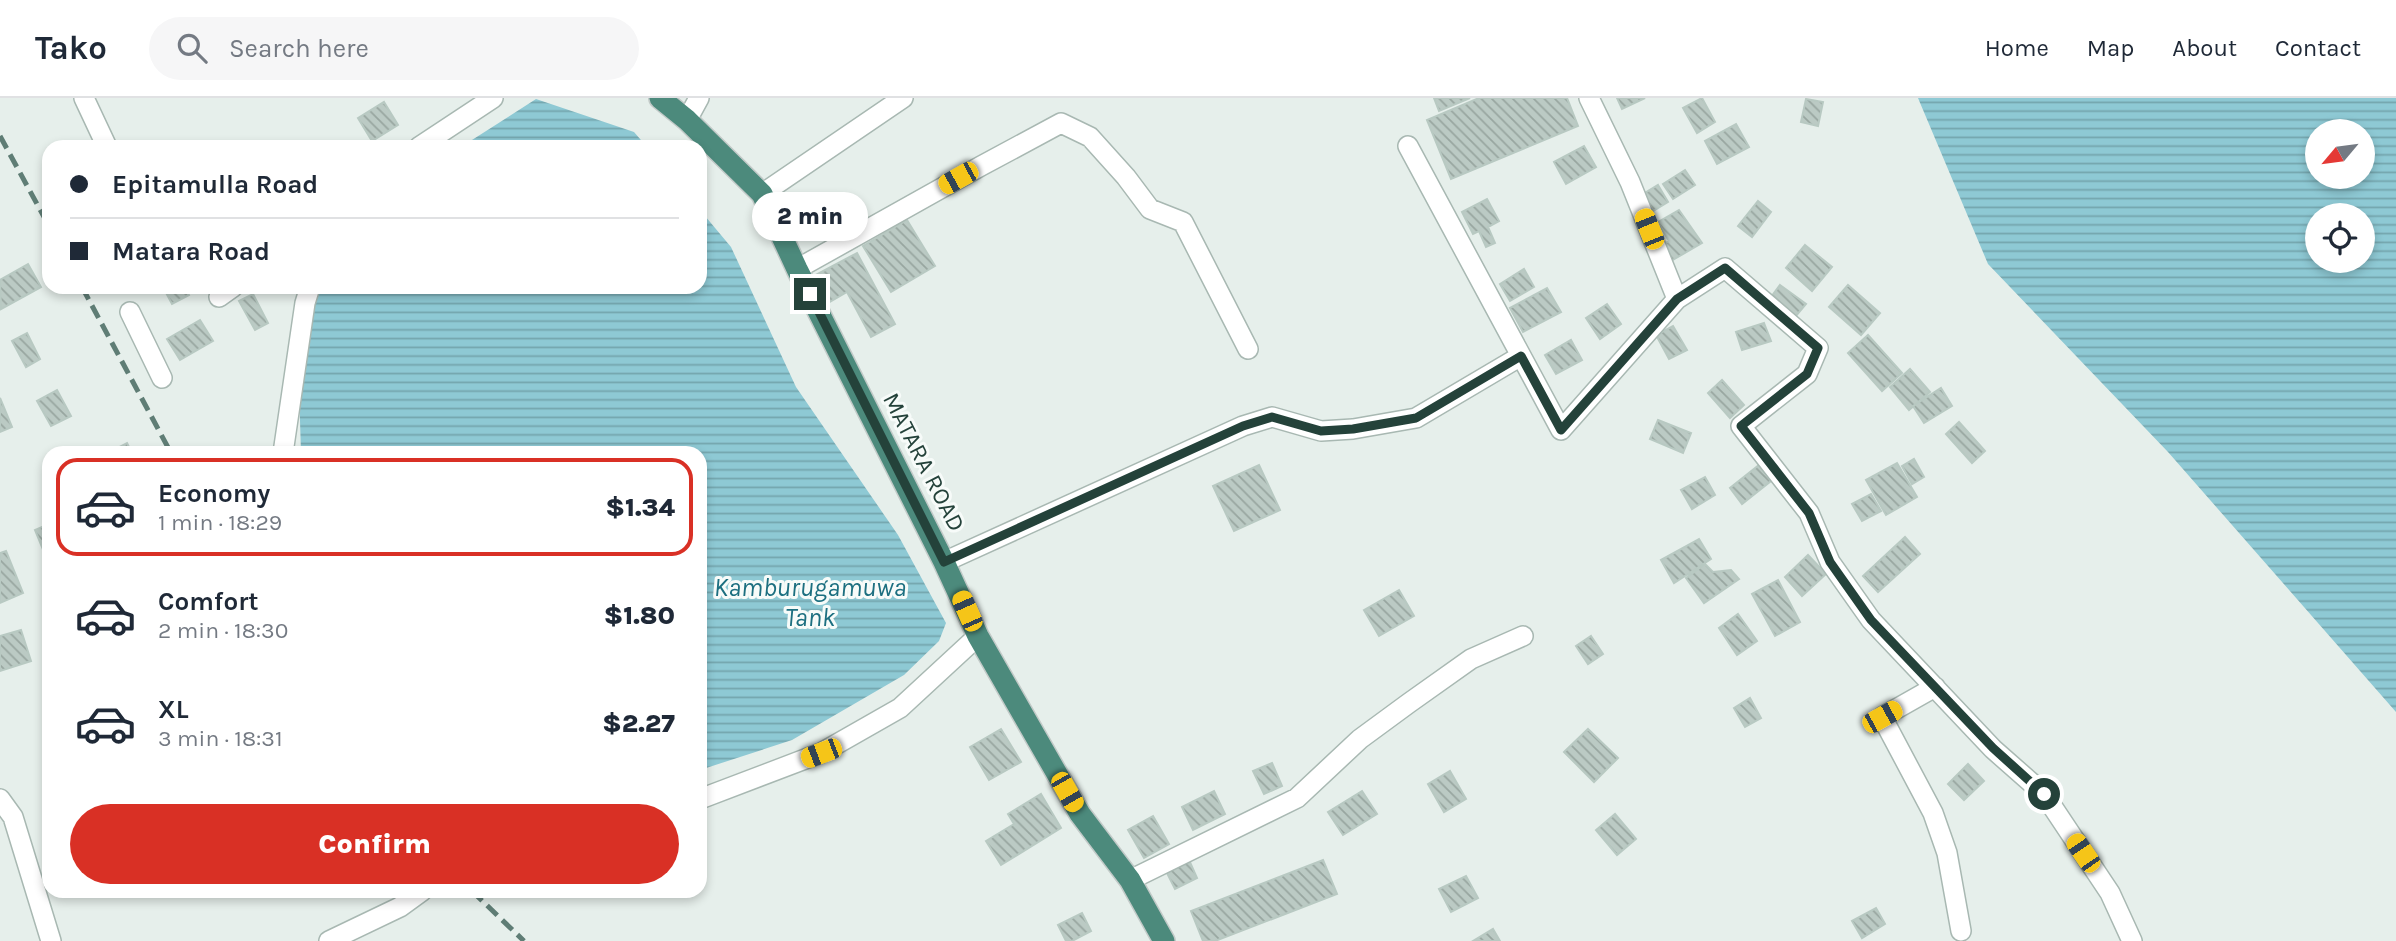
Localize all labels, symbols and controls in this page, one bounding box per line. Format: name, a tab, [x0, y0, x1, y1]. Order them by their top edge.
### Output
search box	[149, 17, 639, 80]
text: Tako	[35, 29, 107, 67]
icon: search	[173, 29, 211, 67]
text: Search here	[229, 33, 369, 64]
text: Home	[1985, 34, 2049, 62]
text: Map	[2087, 34, 2134, 62]
text: About	[2172, 34, 2237, 62]
text: Contact	[2275, 34, 2361, 62]
north arrow	[2305, 119, 2375, 189]
map controls	[2305, 119, 2375, 273]
car	[935, 159, 982, 197]
text: Epitamulla Road	[112, 169, 318, 200]
callout: 2 min	[752, 192, 868, 242]
text: 2 min	[777, 203, 843, 230]
button: locate	[2305, 203, 2375, 273]
car	[1632, 206, 1667, 252]
text: Matara Road	[112, 236, 270, 267]
route end	[794, 278, 826, 310]
street label: MATARA ROAD	[877, 388, 971, 536]
icon: car	[74, 476, 137, 539]
text: Economy	[158, 478, 270, 509]
text: $1.34	[605, 492, 675, 523]
text: 1 min · 18:29	[158, 509, 282, 536]
water label: Kamburugamuwa Tank	[714, 572, 906, 633]
icon: car	[74, 584, 137, 647]
text: Comfort	[158, 586, 259, 617]
car	[949, 588, 986, 634]
text: $1.80	[604, 600, 675, 631]
text: 2 min · 18:30	[158, 617, 288, 644]
icon: car	[74, 692, 137, 755]
text: XL	[158, 694, 189, 725]
car	[1859, 698, 1906, 736]
text: $2.27	[602, 708, 675, 739]
text: 3 min · 18:31	[158, 725, 283, 752]
car	[798, 736, 845, 770]
car	[1048, 769, 1087, 815]
route start	[2028, 778, 2060, 810]
button: Confirm	[70, 804, 679, 884]
car	[2063, 830, 2104, 876]

